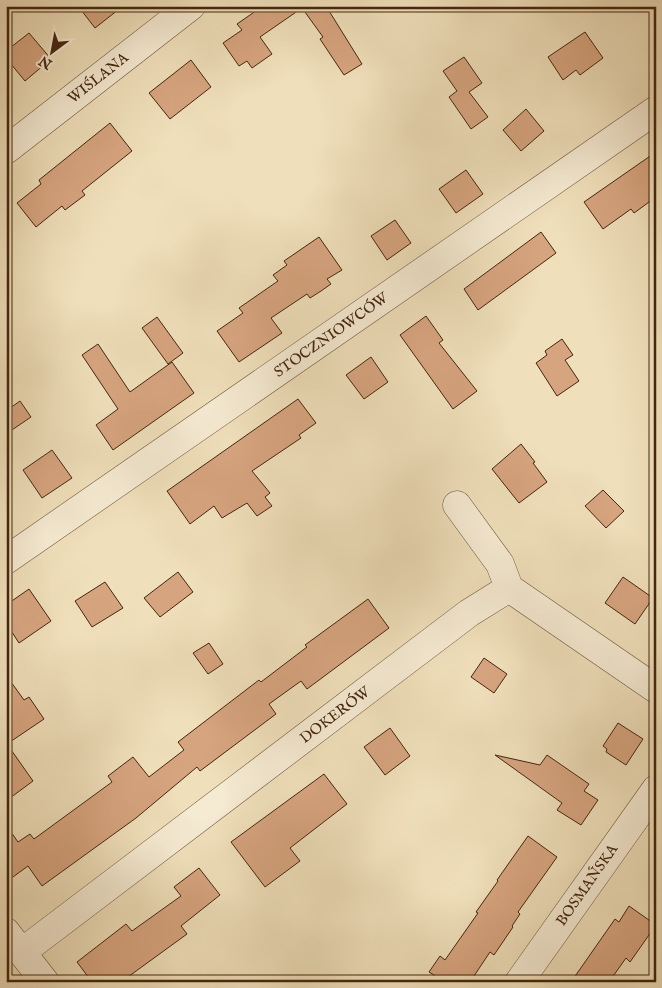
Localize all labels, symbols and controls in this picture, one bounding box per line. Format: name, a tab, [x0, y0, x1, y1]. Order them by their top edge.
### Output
north arrow	[28, 28, 78, 78]
street label: WIŚLANA	[64, 48, 133, 108]
text: N	[36, 51, 56, 74]
street label: STOCZNIOWCÓW	[270, 288, 392, 382]
street label: DOKERÓW	[296, 682, 375, 748]
street label: BOSMAŃSKA	[552, 840, 623, 930]

